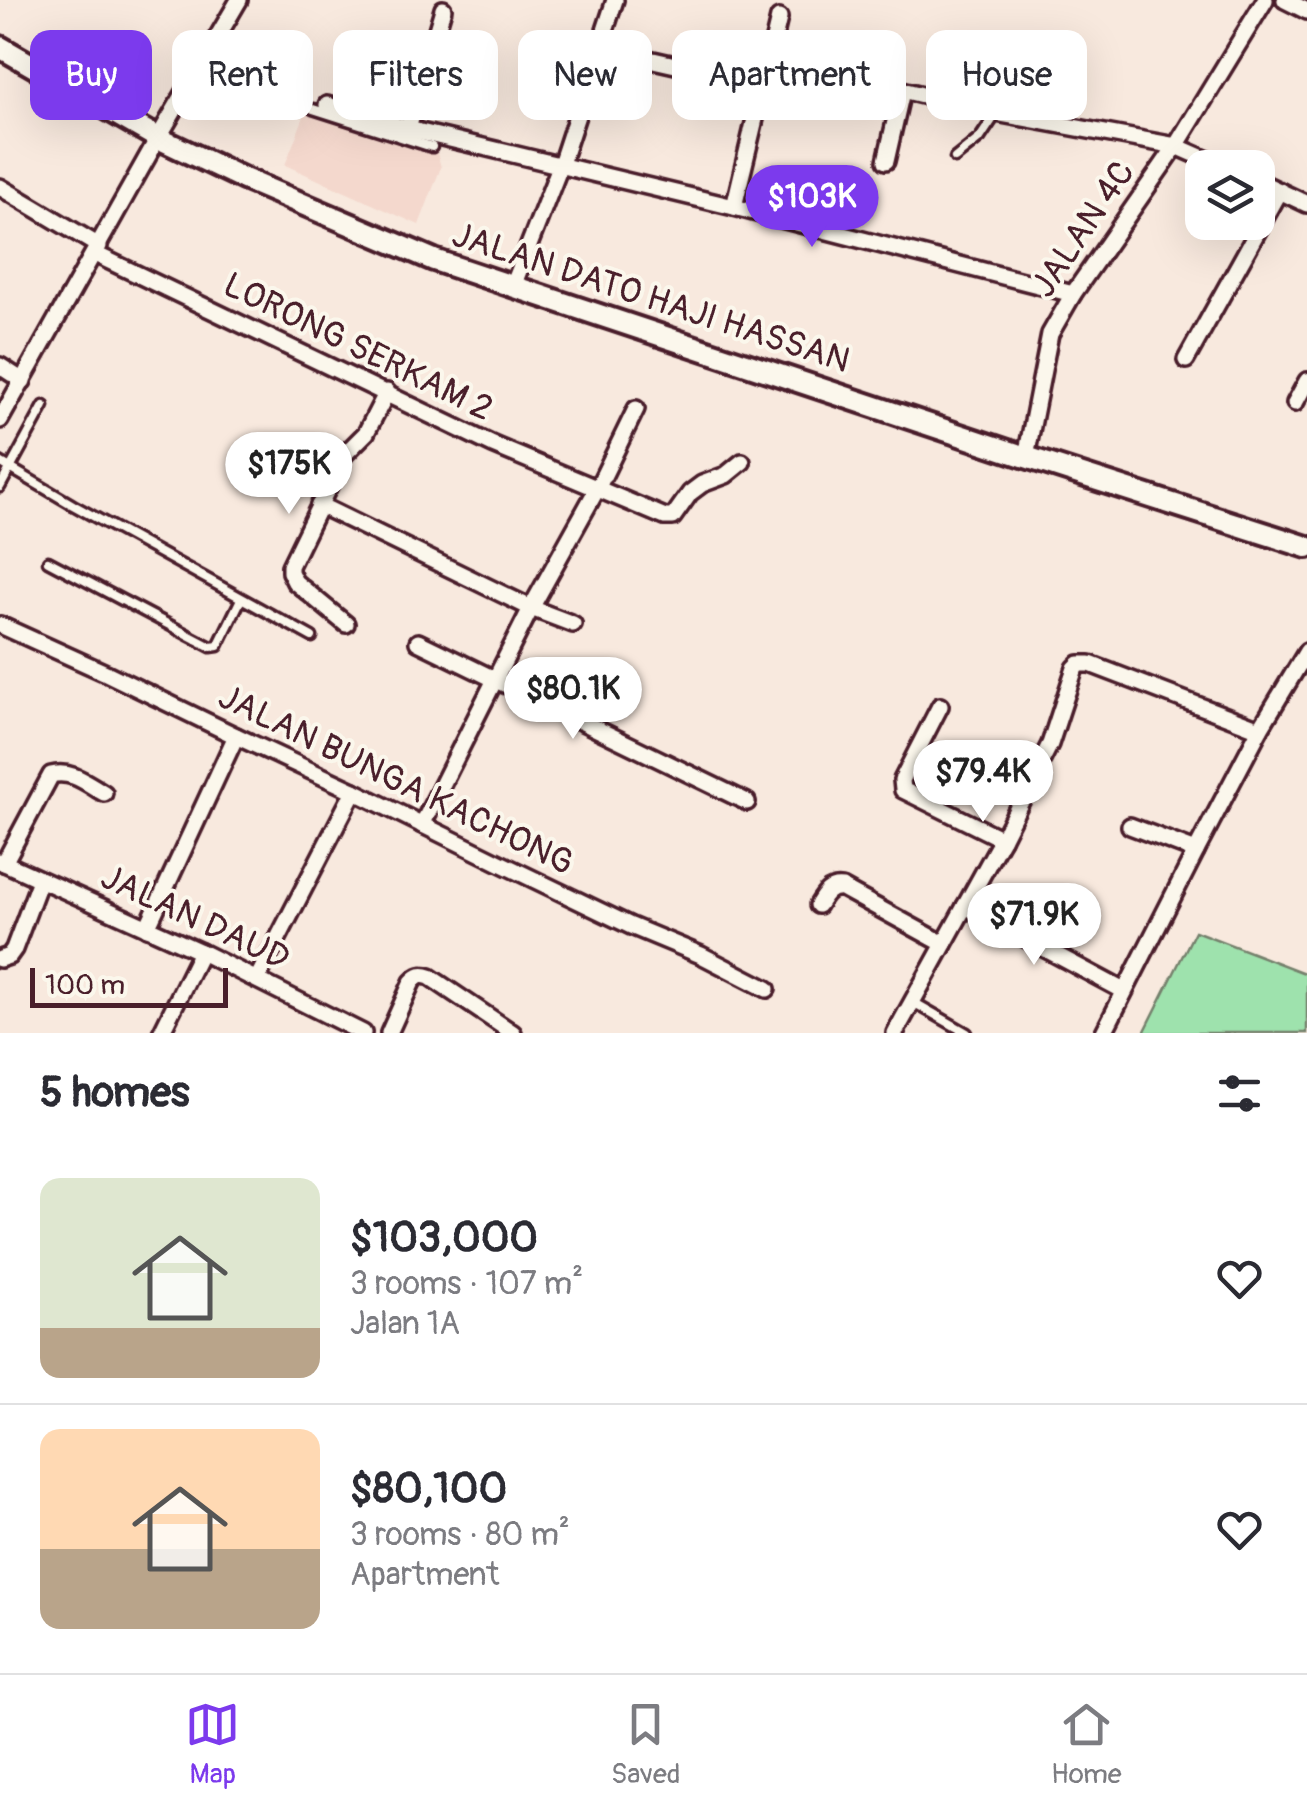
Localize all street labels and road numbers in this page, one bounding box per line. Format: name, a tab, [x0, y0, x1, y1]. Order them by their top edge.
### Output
street label: JALAN 4C	[1021, 152, 1145, 306]
street label: JALAN DATO HAJI HASSAN	[447, 213, 855, 383]
street label: LORONG SERKAM 2	[216, 263, 500, 431]
street label: JALAN BUNGA KACHONG	[211, 675, 581, 885]
street label: JALAN DAUD	[94, 855, 296, 981]

